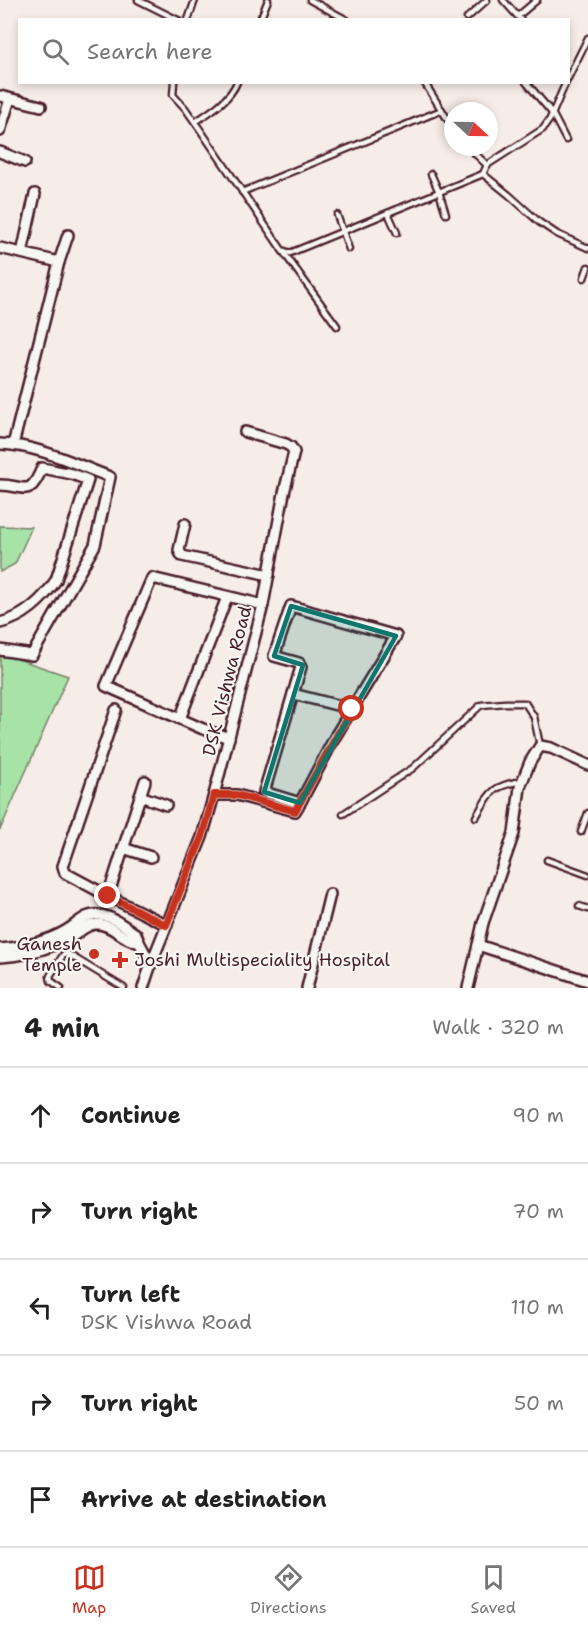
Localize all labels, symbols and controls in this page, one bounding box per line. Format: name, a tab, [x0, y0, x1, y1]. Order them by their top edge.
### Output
search box	[18, 18, 570, 84]
icon: search	[39, 35, 72, 68]
text: Search here	[87, 37, 213, 66]
north arrow	[444, 102, 498, 156]
street label: DSK Vishwa Road	[197, 603, 257, 759]
route start	[338, 695, 364, 721]
route end	[94, 882, 120, 908]
place label: Ganesh Temple	[16, 932, 82, 977]
marker: Ganesh Temple	[87, 947, 101, 961]
place label: Joshi Multispeciality Hospital	[134, 948, 391, 972]
marker: Joshi Multispeciality Hospital	[111, 951, 129, 969]
text: 4 min	[24, 1010, 100, 1045]
text: Walk · 320 m	[432, 1014, 564, 1040]
icon: ahead	[24, 1099, 57, 1132]
text: Continue	[81, 1101, 181, 1130]
text: 90 m	[512, 1102, 564, 1128]
icon: right	[24, 1195, 57, 1228]
text: Turn right	[81, 1197, 198, 1226]
text: 70 m	[512, 1198, 564, 1224]
text: Turn left	[81, 1280, 180, 1309]
icon: left	[24, 1291, 57, 1324]
text: 110 m	[510, 1294, 564, 1320]
text: DSK Vishwa Road	[81, 1309, 252, 1335]
icon: right	[24, 1387, 57, 1420]
text: Turn right	[81, 1389, 198, 1418]
text: 50 m	[514, 1390, 564, 1416]
icon: arrive	[24, 1483, 57, 1516]
text: Arrive at destination	[81, 1485, 327, 1514]
tab: Map	[72, 1561, 106, 1618]
tab: Directions	[250, 1561, 327, 1618]
tab: Saved	[471, 1561, 516, 1618]

